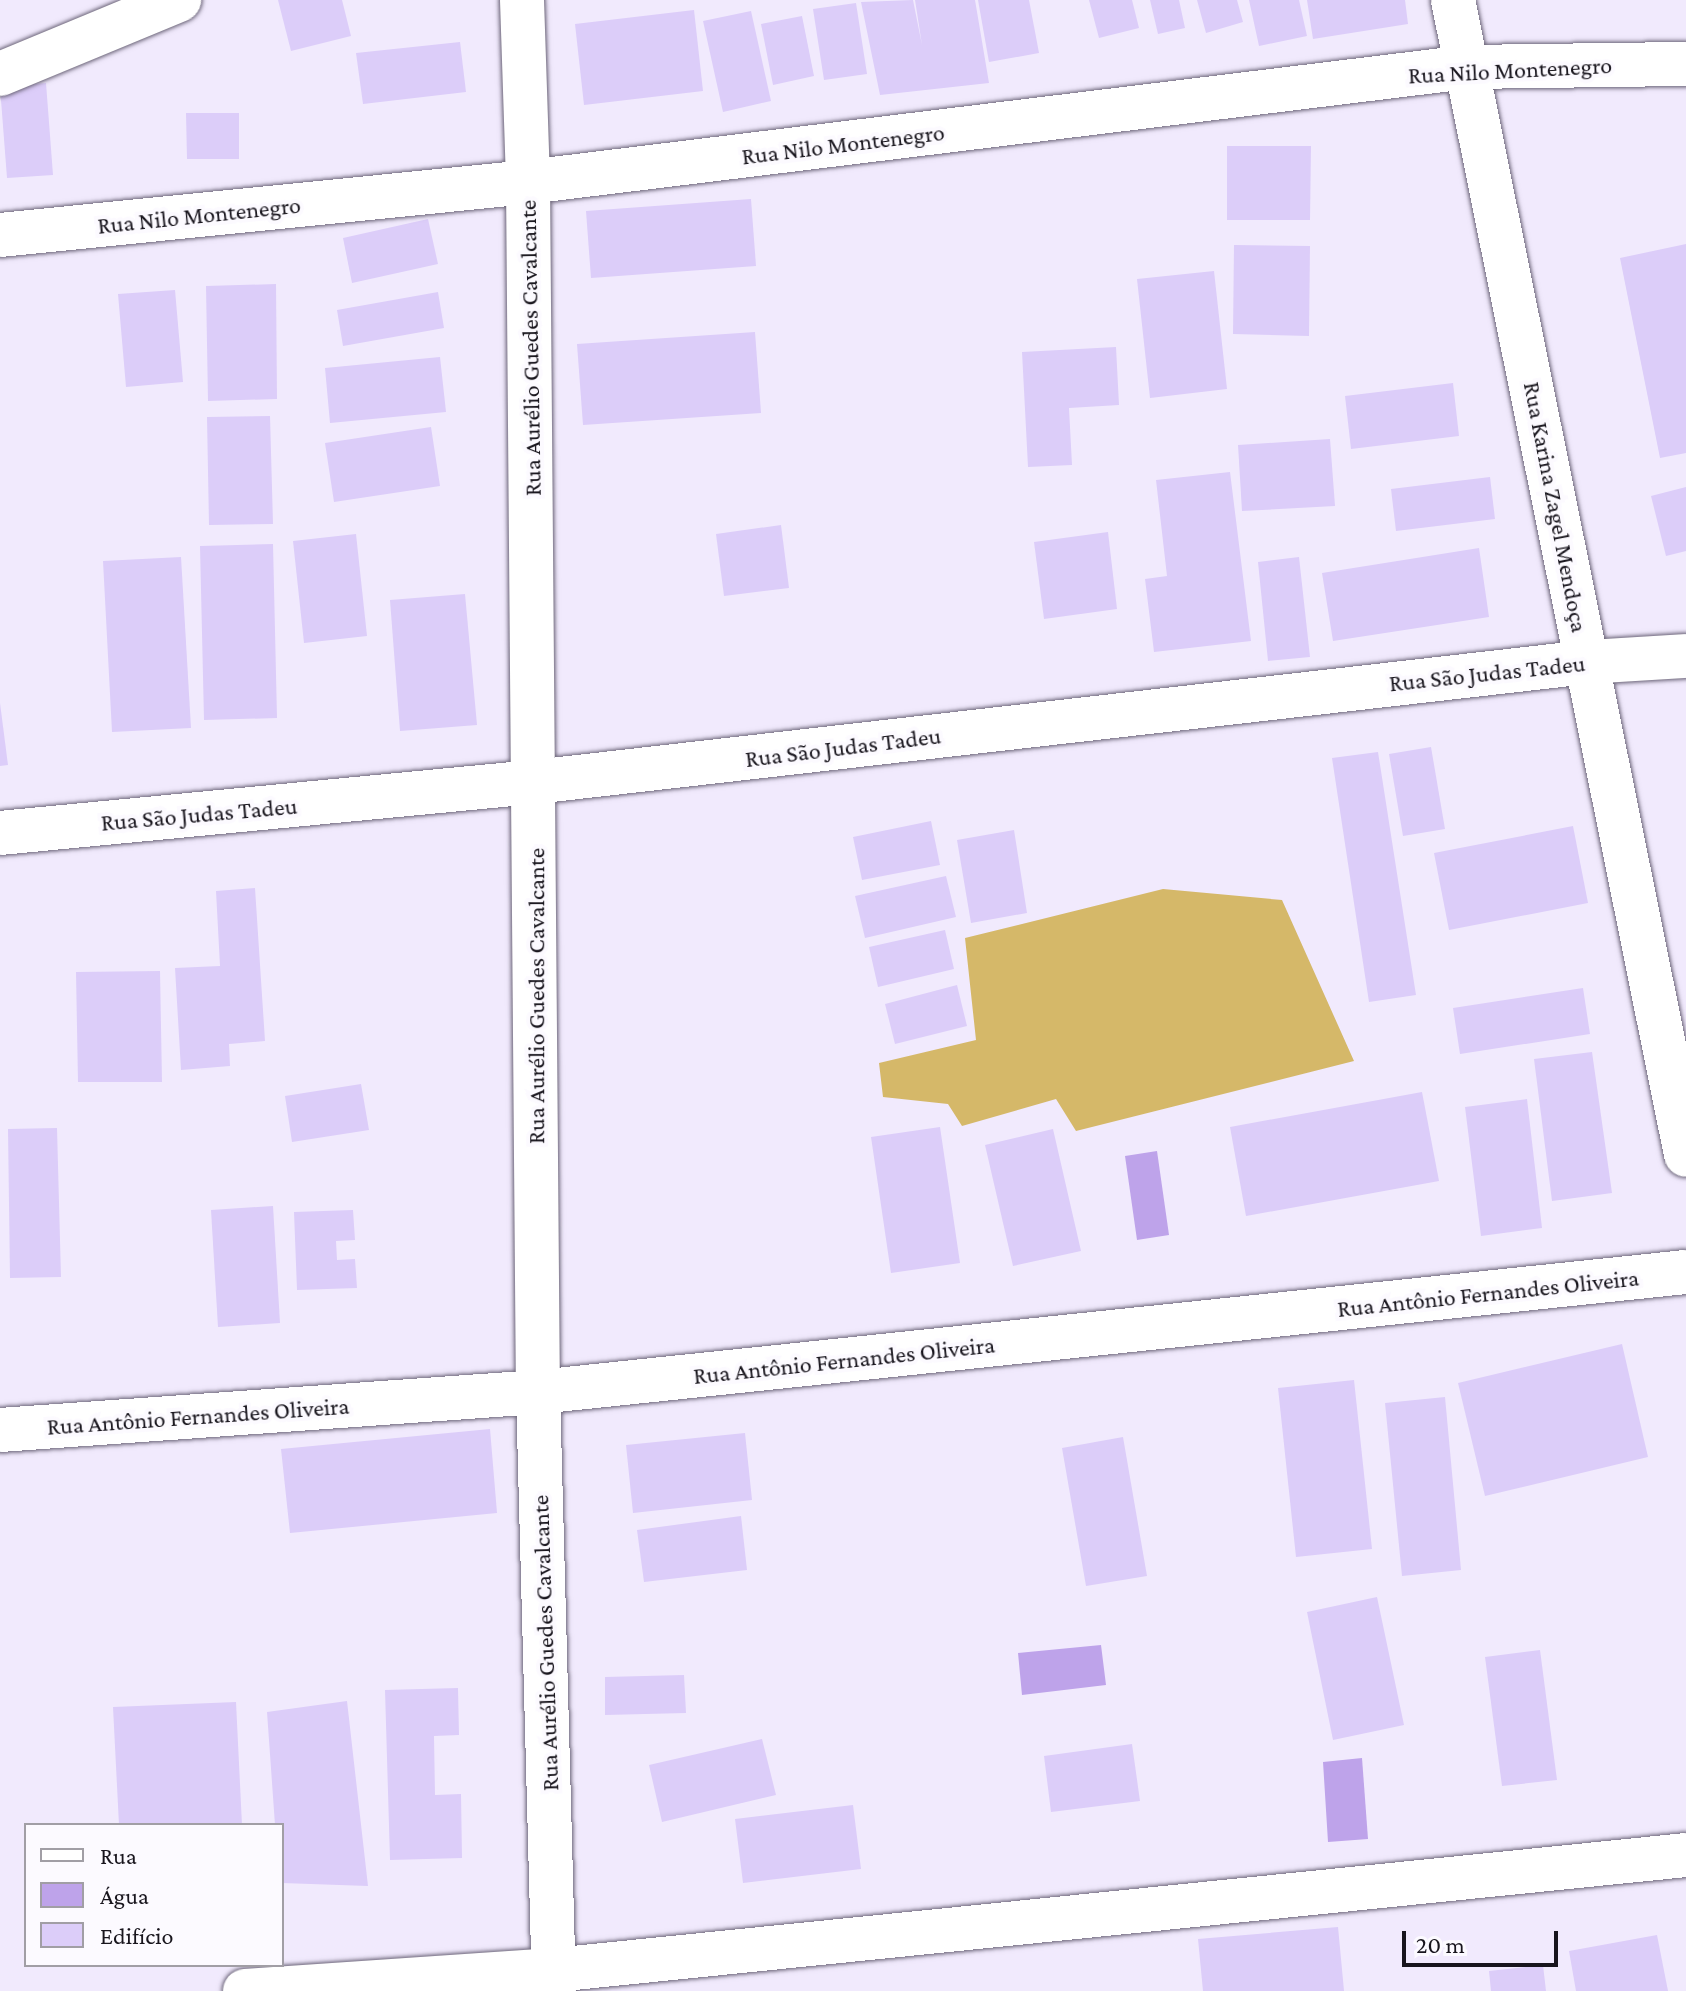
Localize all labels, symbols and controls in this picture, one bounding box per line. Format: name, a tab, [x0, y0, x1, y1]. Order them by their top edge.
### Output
street label: Rua Nilo Montenegro	[1407, 50, 1613, 90]
street label: Rua Nilo Montenegro	[740, 117, 946, 171]
street label: Rua Nilo Montenegro	[96, 190, 302, 240]
street label: Rua Aurélio Guedes Cavalcante	[513, 200, 547, 496]
street label: Rua Karina Zagel Mendoça	[1518, 379, 1594, 635]
street label: Rua São Judas Tadeu	[1388, 648, 1586, 698]
street label: Rua São Judas Tadeu	[744, 721, 942, 773]
street label: Rua São Judas Tadeu	[100, 791, 298, 837]
street label: Rua Aurélio Guedes Cavalcante	[522, 848, 550, 1144]
street label: Rua Antônio Fernandes Oliveira	[1336, 1263, 1640, 1323]
street label: Rua Antônio Fernandes Oliveira	[692, 1330, 996, 1390]
street label: Rua Antônio Fernandes Oliveira	[46, 1391, 350, 1441]
street label: Rua Aurélio Guedes Cavalcante	[525, 1494, 565, 1792]
legend	[24, 1823, 284, 1967]
text: Rua	[100, 1842, 137, 1869]
text: Água	[100, 1882, 149, 1909]
scale bar	[1406, 1915, 1562, 1965]
text: Edifício	[100, 1922, 173, 1949]
text: 20 m	[1416, 1931, 1465, 1958]

